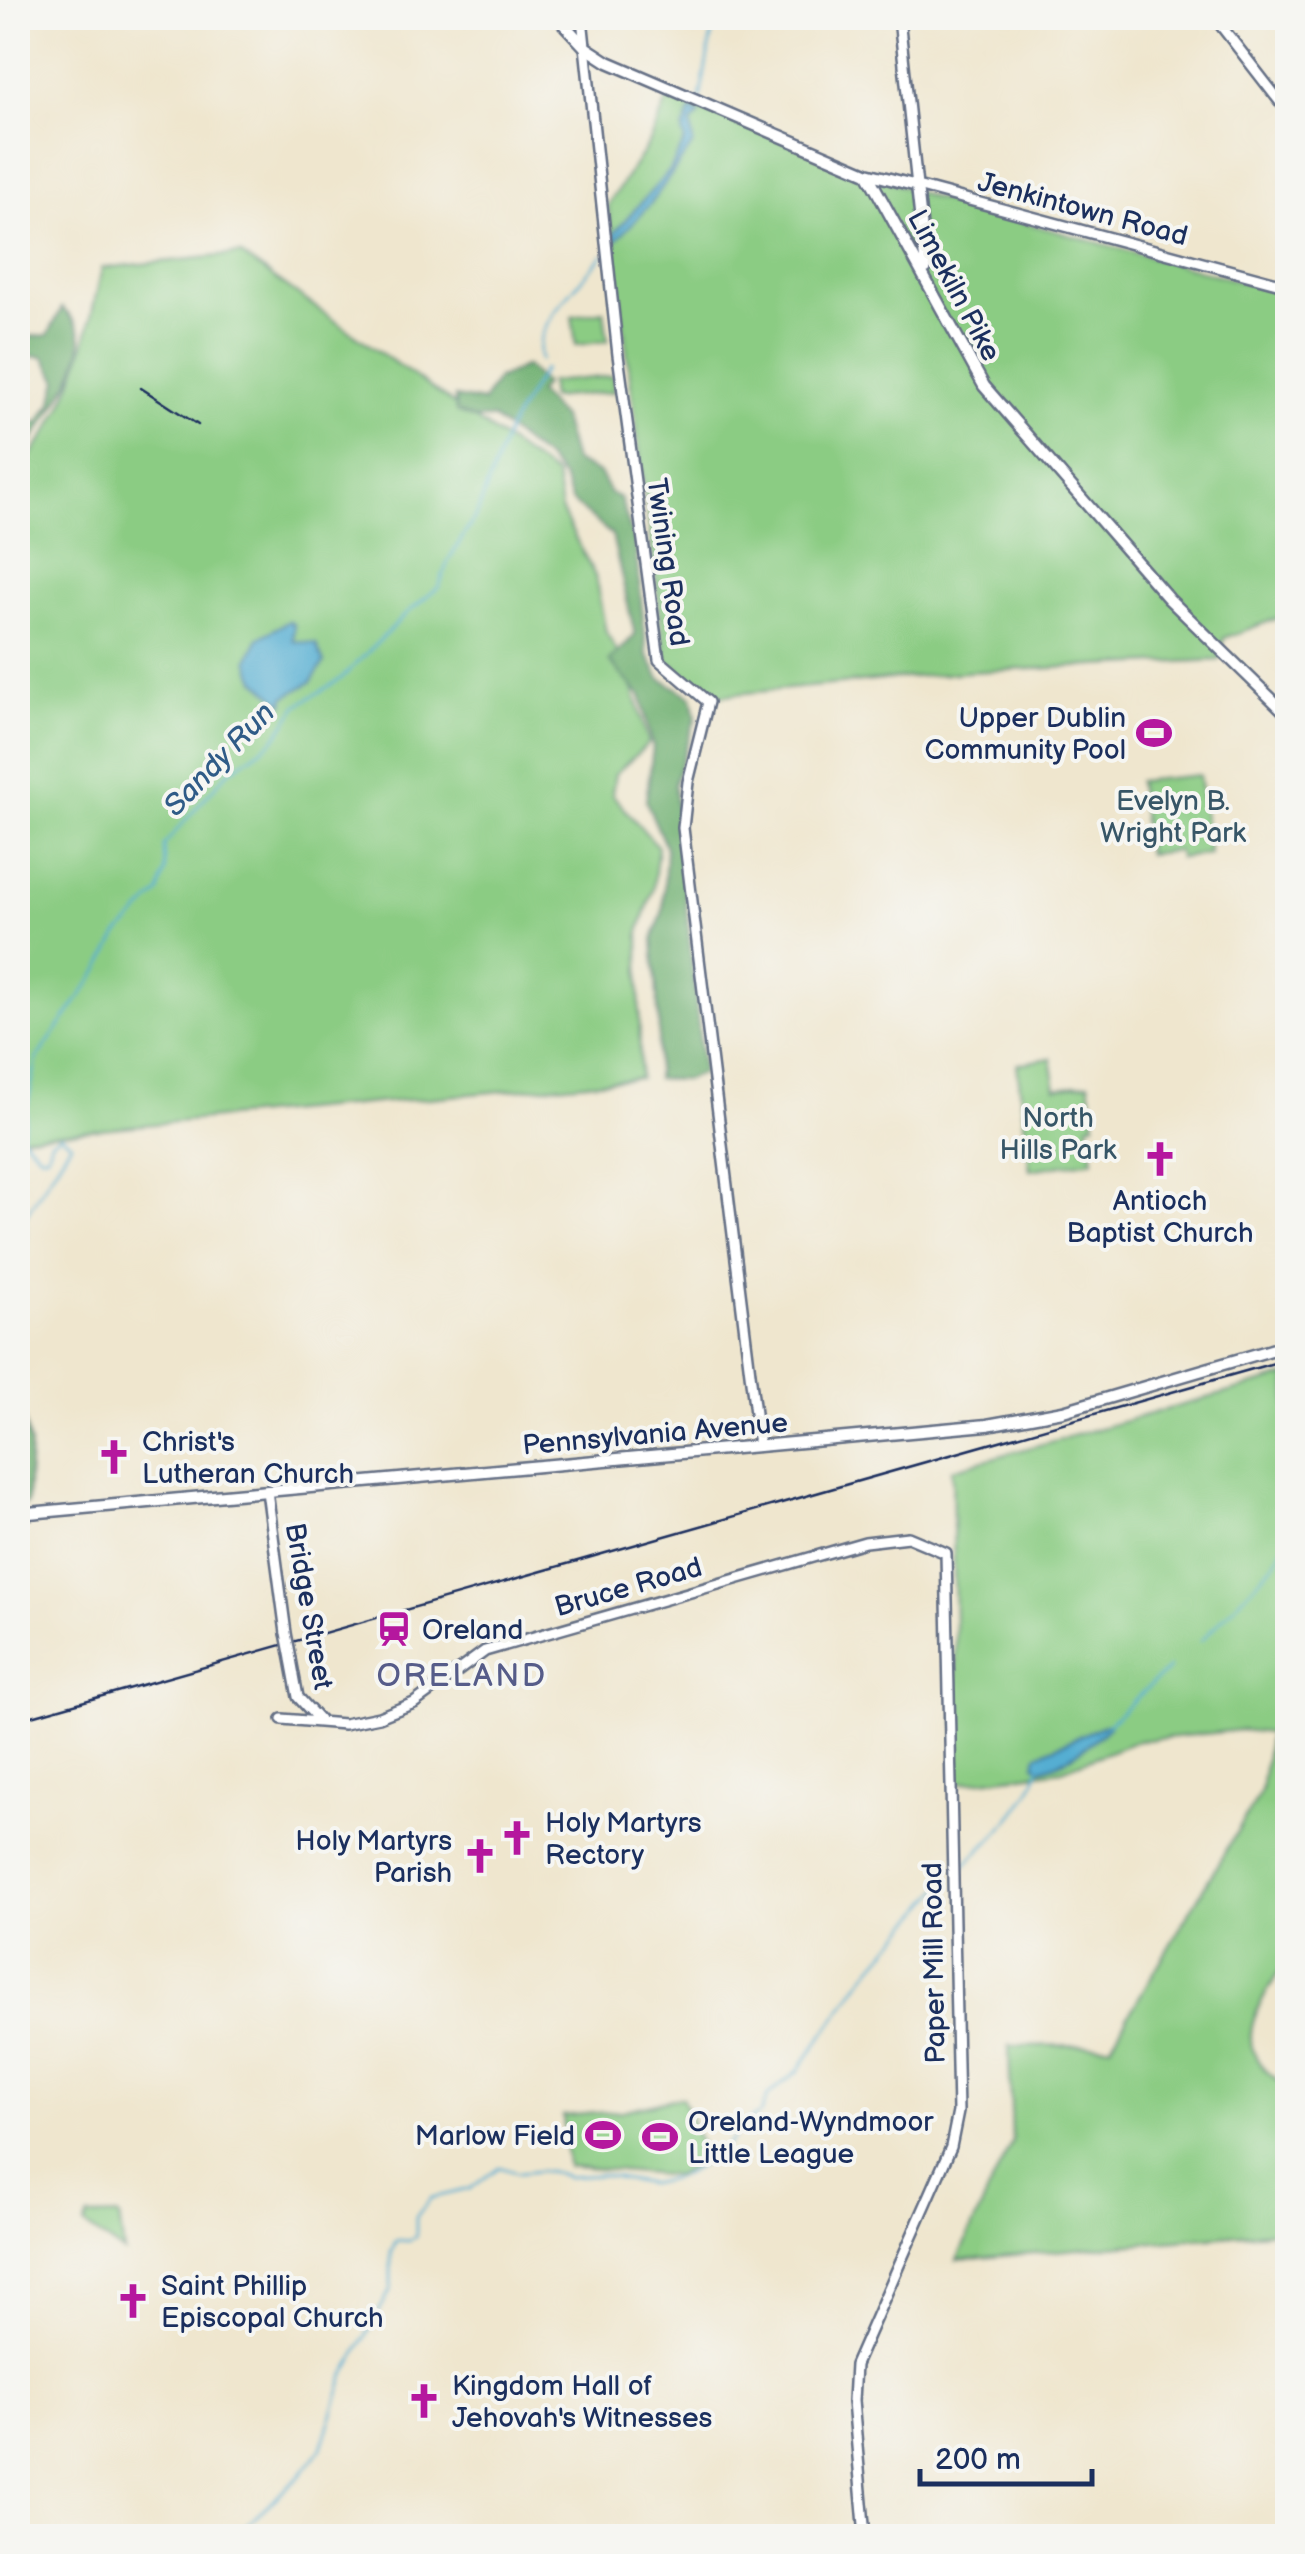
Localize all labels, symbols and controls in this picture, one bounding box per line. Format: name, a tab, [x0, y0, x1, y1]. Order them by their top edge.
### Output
street label: Jenkintown Road	[974, 166, 1191, 253]
street label: Limekiln Pike	[900, 205, 1007, 367]
street label: Twining Road	[639, 476, 696, 648]
water label: Sandy Run	[157, 695, 283, 824]
place label: Upper Dublin Community Pool	[925, 702, 1126, 767]
sports icon: Upper Dublin Community Pool	[1135, 714, 1173, 752]
park label: Evelyn B. Wright Park	[1100, 785, 1246, 850]
park label: North Hills Park	[999, 1102, 1117, 1167]
church icon: Antioch Baptist Church	[1141, 1140, 1179, 1178]
place label: Antioch Baptist Church	[1067, 1185, 1253, 1250]
street label: Pennsylvania Avenue	[521, 1406, 789, 1463]
place label: Christ's Lutheran Church	[142, 1426, 354, 1491]
church icon: Christ's Lutheran Church	[95, 1438, 133, 1476]
street label: Bridge Street	[278, 1520, 339, 1693]
street label: Bruce Road	[551, 1551, 706, 1624]
station icon: Oreland	[375, 1610, 413, 1648]
place label: Oreland	[422, 1614, 523, 1647]
district label: ORELAND	[376, 1657, 548, 1696]
place label: Holy Martyrs Rectory	[545, 1807, 702, 1872]
church icon: Holy Martyrs Rectory	[498, 1819, 536, 1857]
place label: Holy Martyrs Parish	[295, 1825, 452, 1890]
church icon: Holy Martyrs Parish	[461, 1837, 499, 1875]
street label: Paper Mill Road	[916, 1862, 953, 2064]
place label: Oreland-Wyndmoor Little League	[688, 2106, 934, 2171]
sports icon: Marlow Field	[584, 2116, 622, 2154]
sports icon: Oreland-Wyndmoor Little League	[641, 2118, 679, 2156]
place label: Marlow Field	[415, 2120, 575, 2153]
place label: Saint Phillip Episcopal Church	[161, 2270, 384, 2335]
church icon: Saint Phillip Episcopal Church	[114, 2282, 152, 2320]
place label: Kingdom Hall of Jehovah's Witnesses	[452, 2370, 713, 2435]
church icon: Kingdom Hall of Jehovah's Witnesses	[405, 2382, 443, 2420]
scale bar	[920, 2424, 1092, 2486]
text: 200 m	[935, 2442, 1021, 2478]

